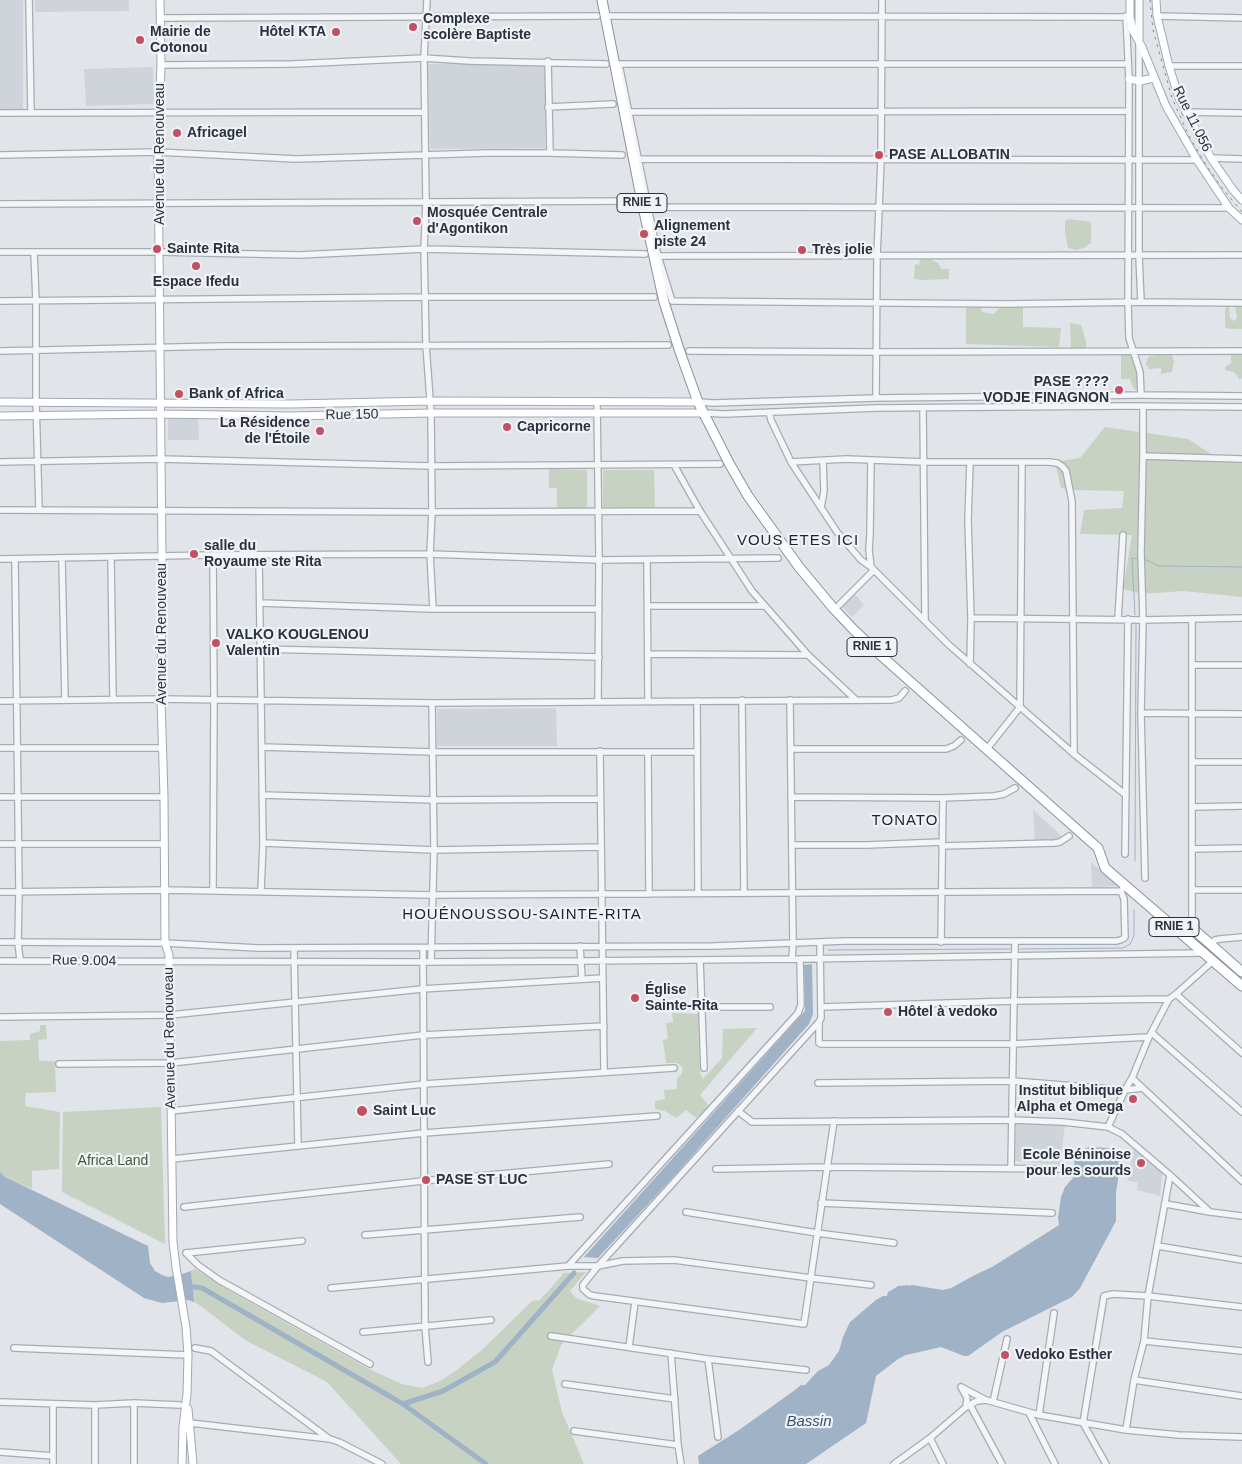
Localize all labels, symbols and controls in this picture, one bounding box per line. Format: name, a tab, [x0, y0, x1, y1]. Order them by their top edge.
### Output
place label: Complexe scolère Baptiste	[423, 11, 531, 44]
marker: Complexe scolère Baptiste	[407, 21, 419, 33]
place label: Mairie de Cotonou	[150, 24, 211, 56]
place label: Hôtel KTA	[259, 24, 326, 40]
marker: Hôtel KTA	[330, 26, 342, 38]
marker: Mairie de Cotonou	[134, 34, 146, 46]
street label: Avenue du Renouveau	[152, 83, 168, 225]
street label: Rue 11.056	[1169, 83, 1215, 155]
place label: Africagel	[187, 125, 247, 141]
marker: Africagel	[171, 127, 183, 139]
place label: PASE ALLOBATIN	[889, 147, 1010, 163]
marker: PASE ALLOBATIN	[873, 149, 885, 161]
road number: RNIE 1	[617, 194, 667, 212]
place label: Mosquée Centrale d'Agontikon	[427, 205, 548, 238]
marker: Mosquée Centrale d'Agontikon	[411, 215, 423, 227]
place label: Alignement piste 24	[654, 218, 730, 250]
marker: Alignement piste 24	[638, 228, 650, 240]
place label: Sainte Rita	[167, 241, 239, 257]
place label: Très jolie	[812, 242, 873, 258]
marker: Sainte Rita	[151, 243, 163, 255]
marker: Très jolie	[796, 244, 808, 256]
marker: Espace Ifedu	[190, 260, 202, 272]
place label: Espace Ifedu	[153, 274, 239, 290]
place label: PASE ???? VODJE FINAGNON	[983, 374, 1109, 407]
marker: PASE ???? VODJE FINAGNON	[1113, 384, 1125, 396]
place label: Bank of Africa	[189, 386, 284, 402]
marker: Bank of Africa	[173, 388, 185, 400]
street label: Rue 150	[325, 406, 379, 424]
place label: La Résidence de l'Étoile	[220, 415, 310, 448]
place label: Capricorne	[517, 419, 591, 435]
marker: Capricorne	[501, 421, 513, 433]
marker: La Résidence de l'Étoile	[314, 425, 326, 437]
district label: VOUS ETES ICI	[735, 532, 861, 550]
place label: salle du Royaume ste Rita	[204, 538, 321, 570]
marker: salle du Royaume ste Rita	[188, 548, 200, 560]
street label: Avenue du Renouveau	[154, 563, 170, 705]
place label: VALKO KOUGLENOU Valentin	[226, 627, 369, 660]
marker: VALKO KOUGLENOU Valentin	[210, 637, 222, 649]
road number: RNIE 1	[847, 638, 897, 656]
district label: TONATO	[871, 812, 939, 830]
district label: HOUÉNOUSSOU-SAINTE-RITA	[399, 906, 645, 924]
road number: RNIE 1	[1149, 918, 1199, 936]
street label: Rue 9.004	[52, 952, 116, 970]
street label: Avenue du Renouveau	[160, 967, 180, 1109]
place label: Église Sainte-Rita	[645, 982, 718, 1014]
marker: Église Sainte-Rita	[629, 992, 641, 1004]
place label: Hôtel à vedoko	[898, 1004, 998, 1020]
marker: Hôtel à vedoko	[882, 1006, 894, 1018]
place label: Institut biblique Alpha et Omega	[1016, 1083, 1123, 1116]
marker: Institut biblique Alpha et Omega	[1127, 1093, 1139, 1105]
place label: Saint Luc	[373, 1103, 436, 1119]
marker: Saint Luc	[355, 1104, 369, 1118]
place label: Ecole Béninoise pour les sourds	[1023, 1147, 1131, 1180]
park label: Africa Land	[78, 1153, 148, 1169]
marker: Ecole Béninoise pour les sourds	[1135, 1157, 1147, 1169]
place label: PASE ST LUC	[436, 1172, 528, 1188]
marker: PASE ST LUC	[420, 1174, 432, 1186]
place label: Vedoko Esther	[1015, 1347, 1112, 1363]
marker: Vedoko Esther	[999, 1349, 1011, 1361]
water label: Bassin	[786, 1413, 832, 1431]

